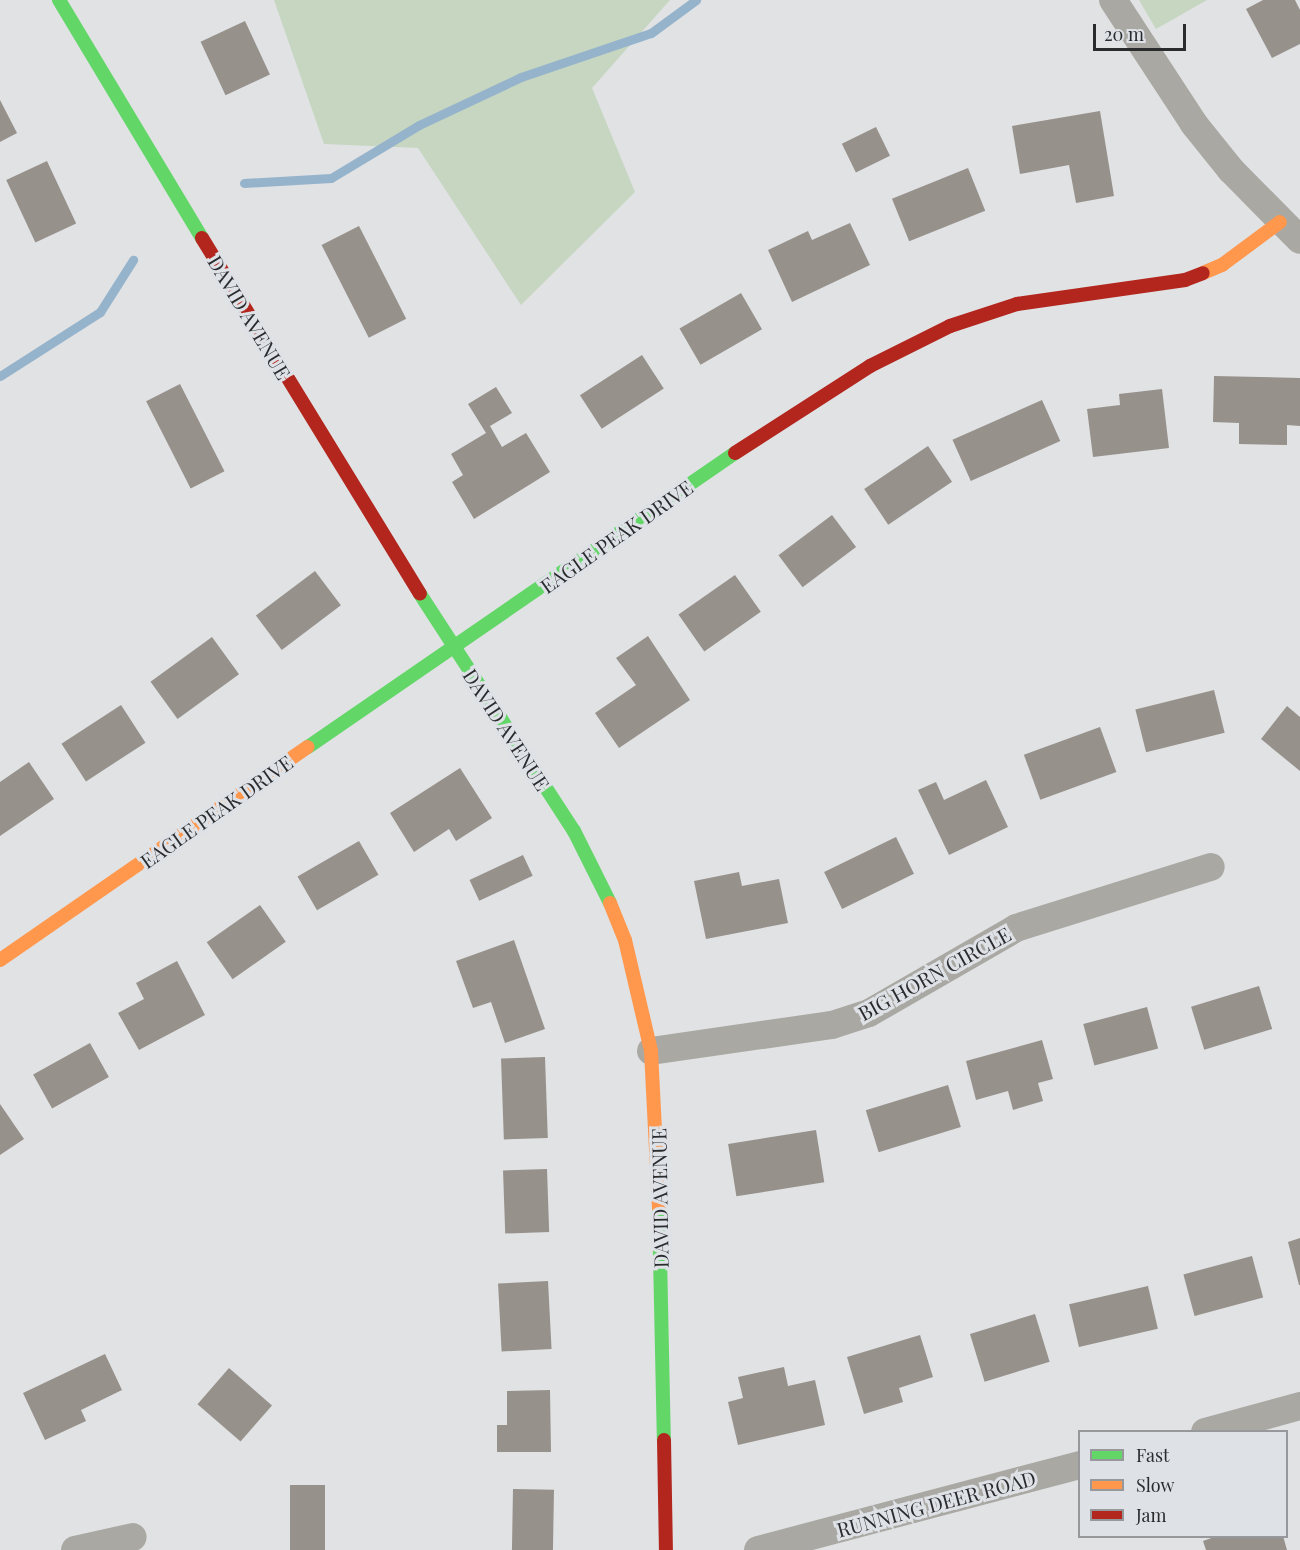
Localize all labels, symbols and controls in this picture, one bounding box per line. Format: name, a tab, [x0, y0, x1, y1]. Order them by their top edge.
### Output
scale bar	[1096, 12, 1189, 50]
text: 20 m	[1104, 22, 1144, 46]
street label: DAVID AVENUE	[203, 250, 297, 384]
street label: EAGLE PEAK DRIVE	[535, 474, 697, 598]
street label: DAVID AVENUE	[459, 663, 555, 795]
street label: EAGLE PEAK DRIVE	[135, 749, 297, 873]
street label: BIG HORN CIRCLE	[853, 921, 1015, 1025]
street label: DAVID AVENUE	[646, 1127, 672, 1269]
legend	[1078, 1430, 1288, 1538]
text: Fast	[1136, 1443, 1169, 1467]
street label: RUNNING DEER ROAD	[834, 1465, 1038, 1541]
text: Slow	[1136, 1473, 1174, 1497]
text: Jam	[1136, 1503, 1166, 1527]

